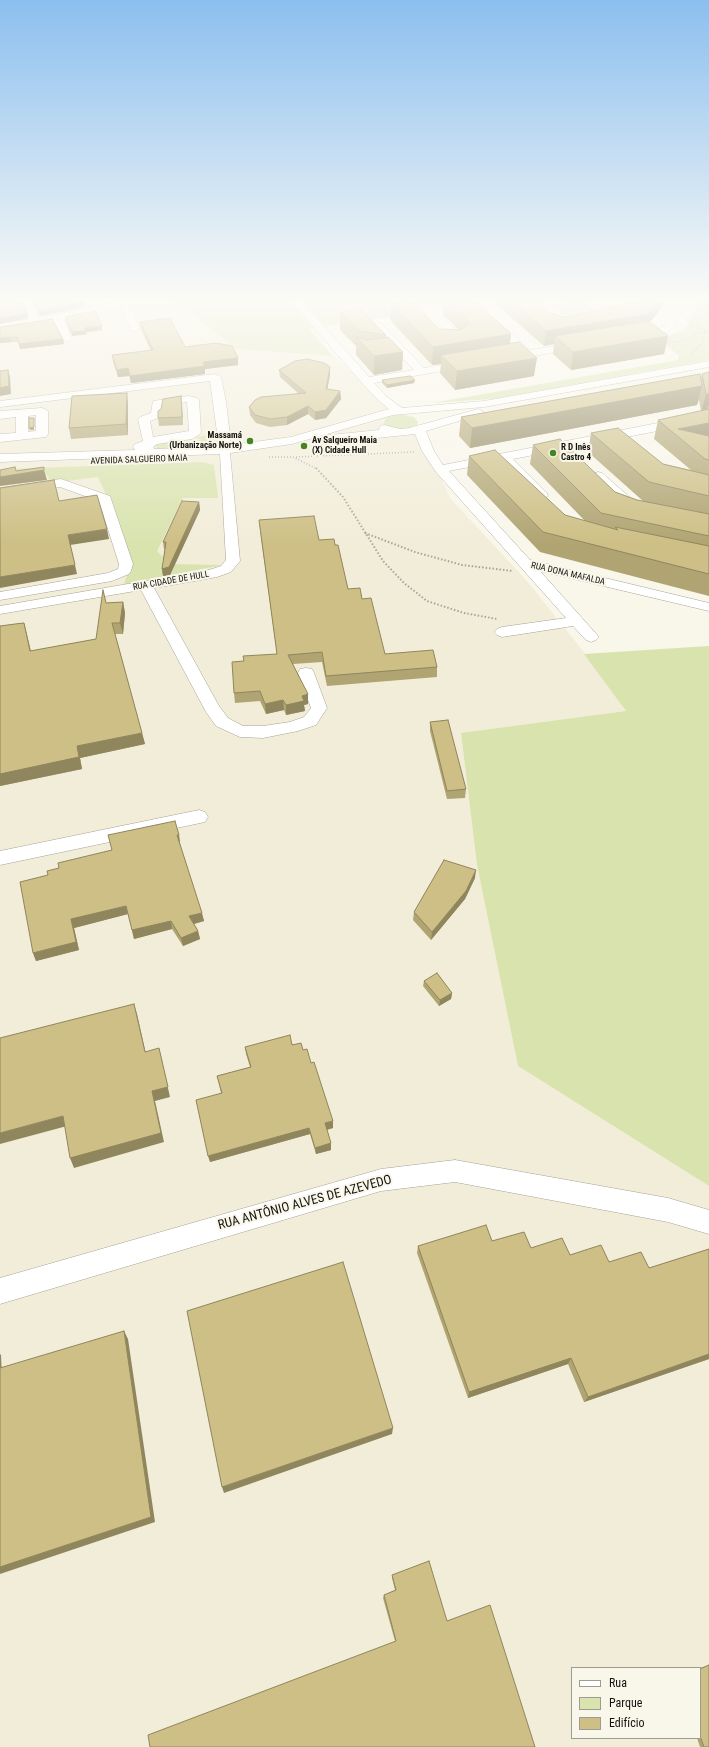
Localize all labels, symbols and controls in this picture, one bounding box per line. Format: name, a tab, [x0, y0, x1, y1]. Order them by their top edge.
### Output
place label: Massamá (Urbanização Norte)	[169, 431, 242, 452]
marker: Massamá (Urbanização Norte)	[245, 436, 255, 446]
place label: Av Salgueiro Maia (X) Cidade Hull	[312, 436, 377, 457]
marker: Av Salgueiro Maia (X) Cidade Hull	[299, 441, 309, 451]
place label: R D Inês Castro 4	[561, 443, 591, 464]
marker: R D Inês Castro 4	[548, 448, 558, 458]
street label: AVENIDA SALGUEIRO MAIA	[90, 453, 188, 467]
street label: RUA DONA MAFALDA	[530, 560, 606, 588]
street label: RUA CIDADE DE HULL	[132, 569, 210, 593]
street label: RUA ANTÔNIO ALVES DE AZEVEDO	[217, 1172, 393, 1234]
legend	[571, 1667, 701, 1739]
text: Rua	[609, 1676, 627, 1690]
text: Parque	[609, 1696, 642, 1710]
text: Edifício	[609, 1716, 645, 1730]

